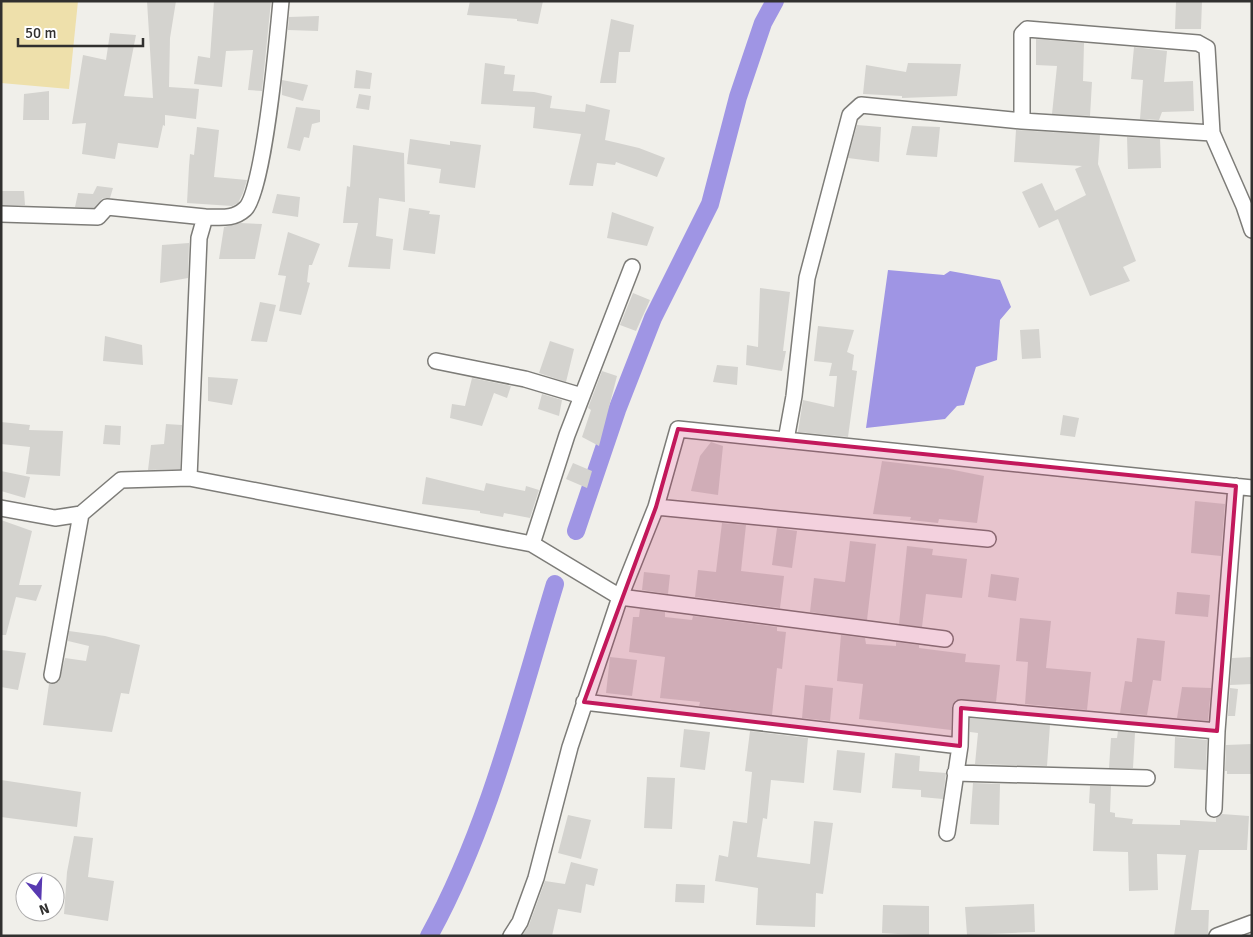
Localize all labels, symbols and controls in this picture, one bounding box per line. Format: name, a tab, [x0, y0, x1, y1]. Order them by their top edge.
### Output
scale bar	[18, 15, 142, 47]
text: 50 m	[25, 24, 56, 42]
north arrow	[15, 872, 65, 922]
text: N	[37, 899, 51, 918]

